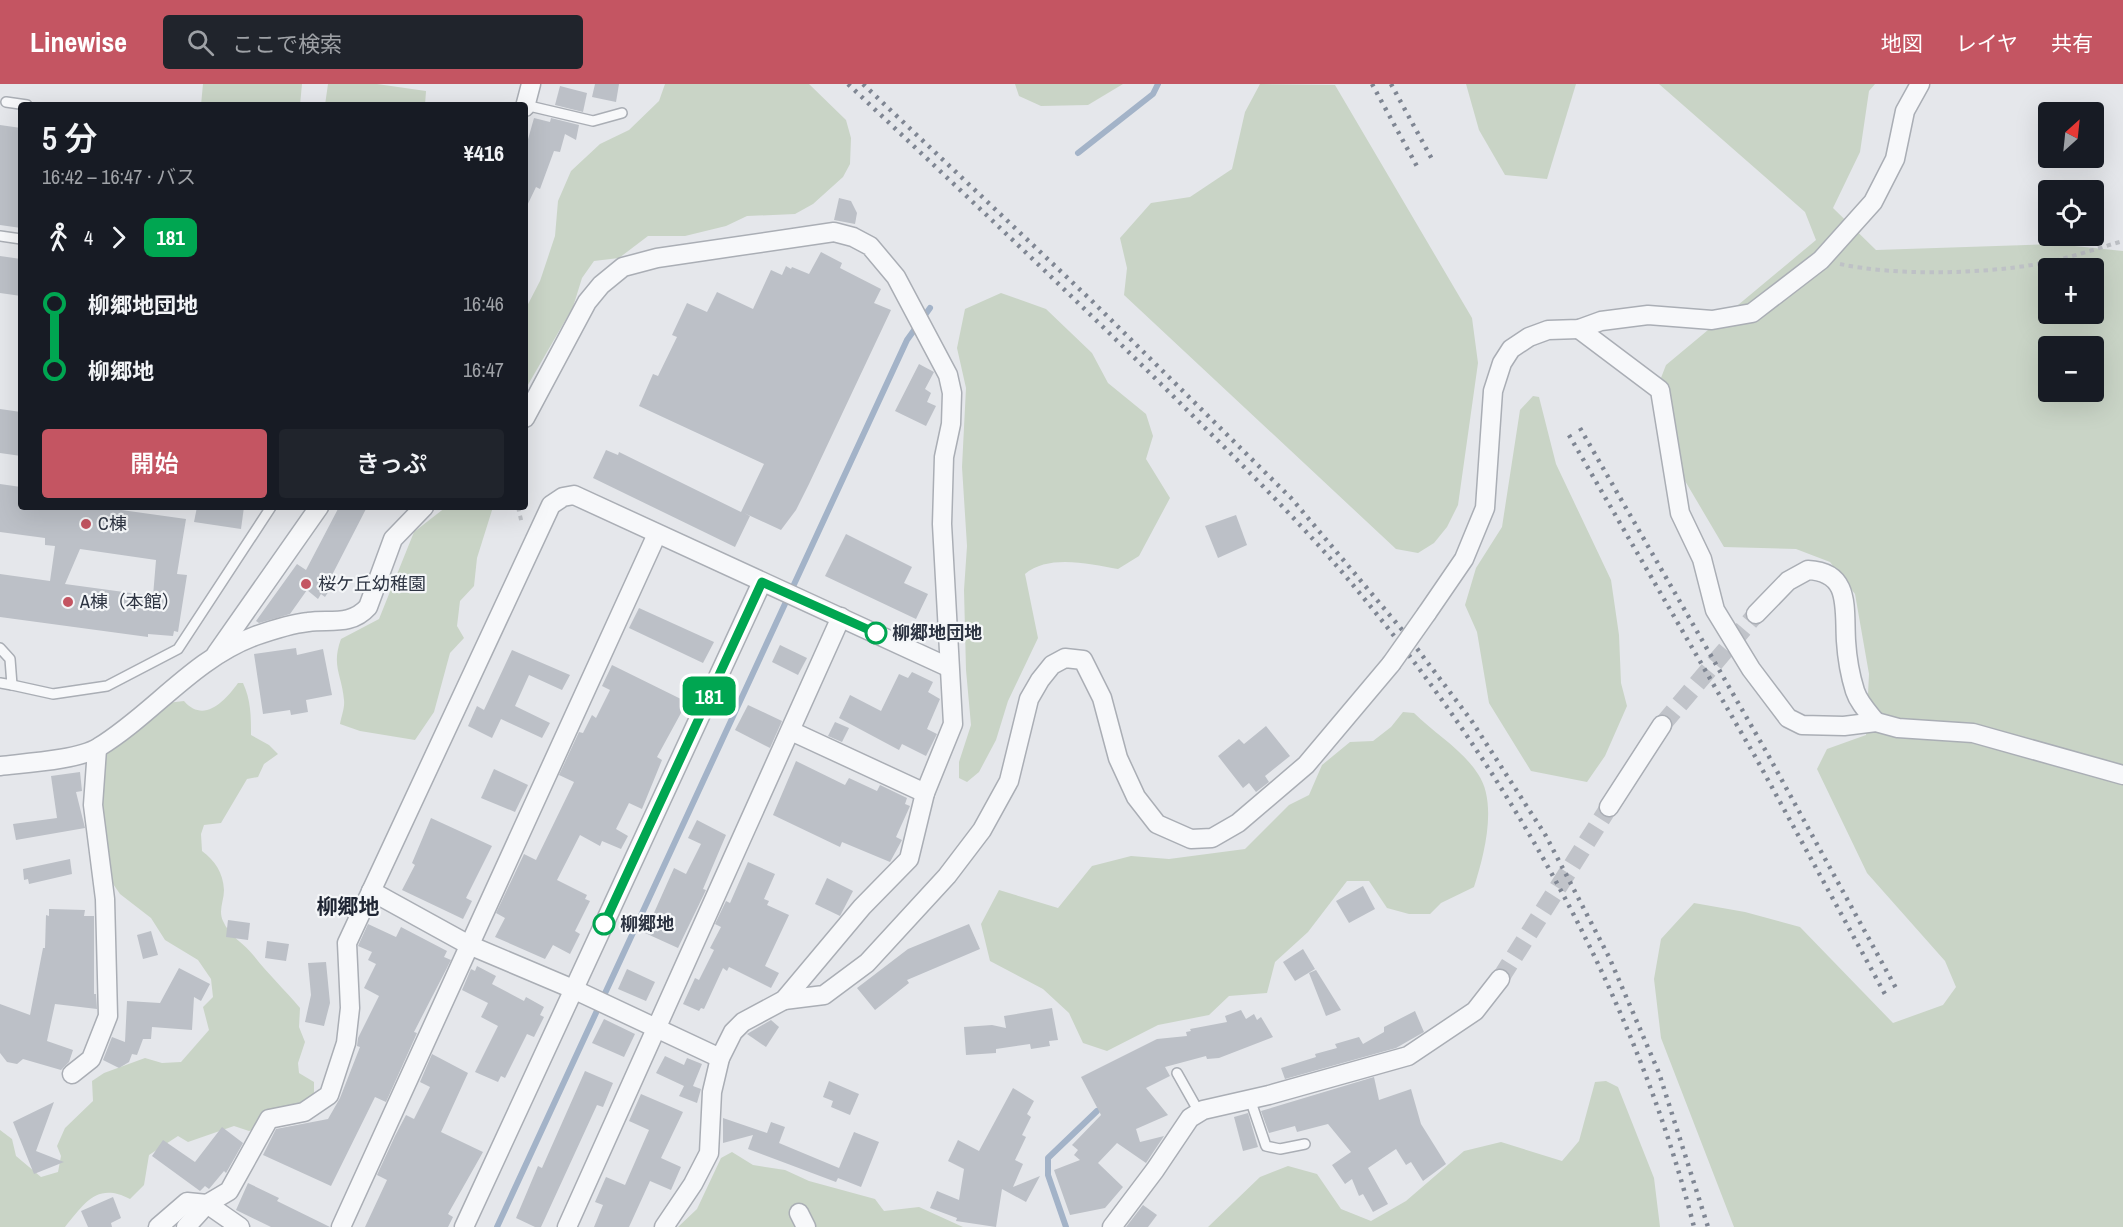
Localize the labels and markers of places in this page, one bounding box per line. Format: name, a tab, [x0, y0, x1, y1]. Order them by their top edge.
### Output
place label: C棟	[98, 511, 127, 536]
marker: C棟	[79, 517, 93, 531]
place label: 桜ケ丘幼稚園	[318, 571, 426, 596]
marker: 桜ケ丘幼稚園	[299, 577, 313, 591]
place label: A棟（本館）	[79, 589, 180, 614]
marker: A棟（本館）	[61, 595, 75, 609]
place label: 柳郷地団地	[892, 620, 982, 645]
marker: 柳郷地団地	[865, 622, 887, 644]
place label: 柳郷地	[620, 911, 674, 936]
marker: 柳郷地	[593, 913, 615, 935]

